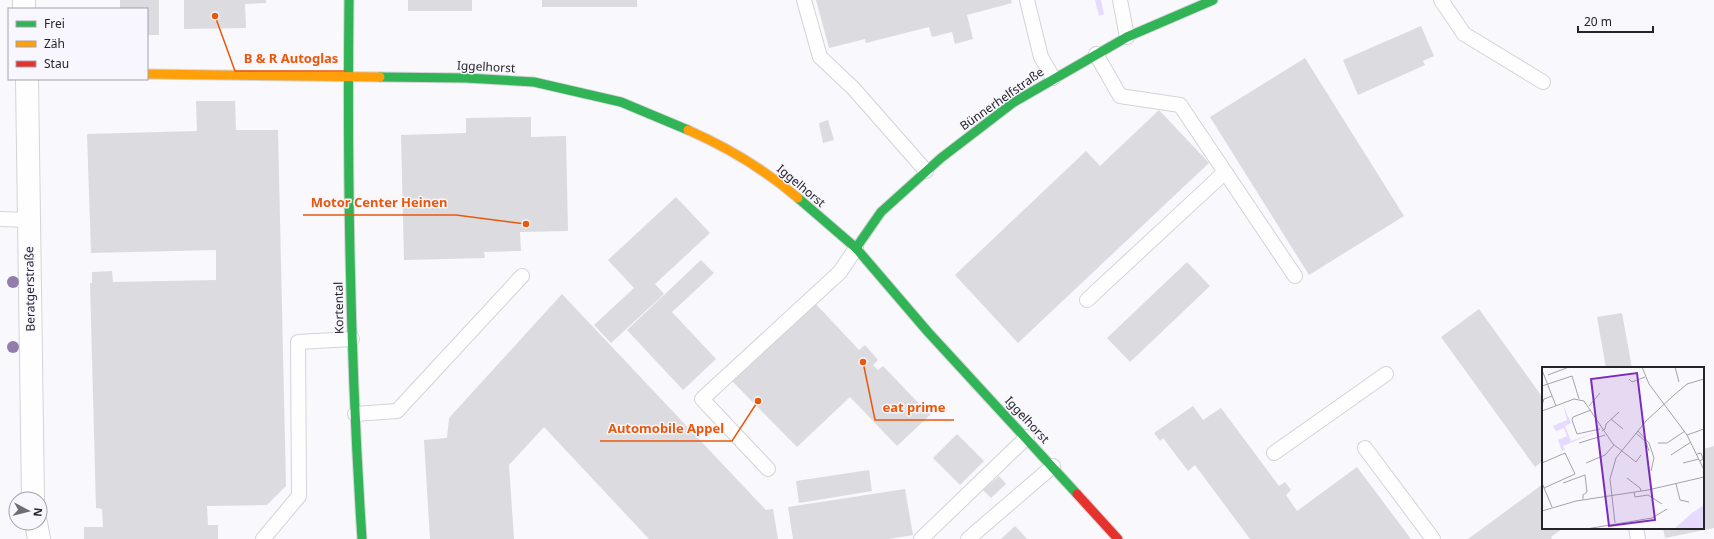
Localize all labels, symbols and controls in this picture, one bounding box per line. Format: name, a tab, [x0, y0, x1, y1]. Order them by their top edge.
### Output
legend	[8, 8, 148, 80]
scale bar	[1578, 8, 1653, 34]
text: 20 m	[1584, 13, 1612, 30]
text: Frei	[44, 15, 65, 32]
text: Zäh	[44, 35, 65, 52]
callout: B & R Autoglas	[235, 46, 346, 71]
text: B & R Autoglas	[244, 49, 338, 67]
text: Stau	[44, 55, 69, 72]
street label: Iggelhorst	[456, 56, 516, 77]
street label: Bünnerhelfstraße	[956, 63, 1047, 134]
street label: Iggelhorst	[773, 160, 830, 211]
callout: Motor Center Heinen	[303, 190, 456, 215]
text: Motor Center Heinen	[311, 193, 447, 211]
street label: Beratgerstraße	[20, 246, 39, 332]
street label: Kortental	[330, 282, 347, 334]
inset map	[1542, 367, 1704, 529]
street label: Iggelhorst	[1001, 393, 1054, 447]
callout: eat prime	[875, 395, 954, 420]
text: eat prime	[883, 398, 946, 416]
callout: Automobile Appel	[600, 416, 732, 441]
text: Automobile Appel	[608, 419, 724, 437]
north arrow	[8, 491, 48, 531]
text: N	[30, 507, 46, 518]

